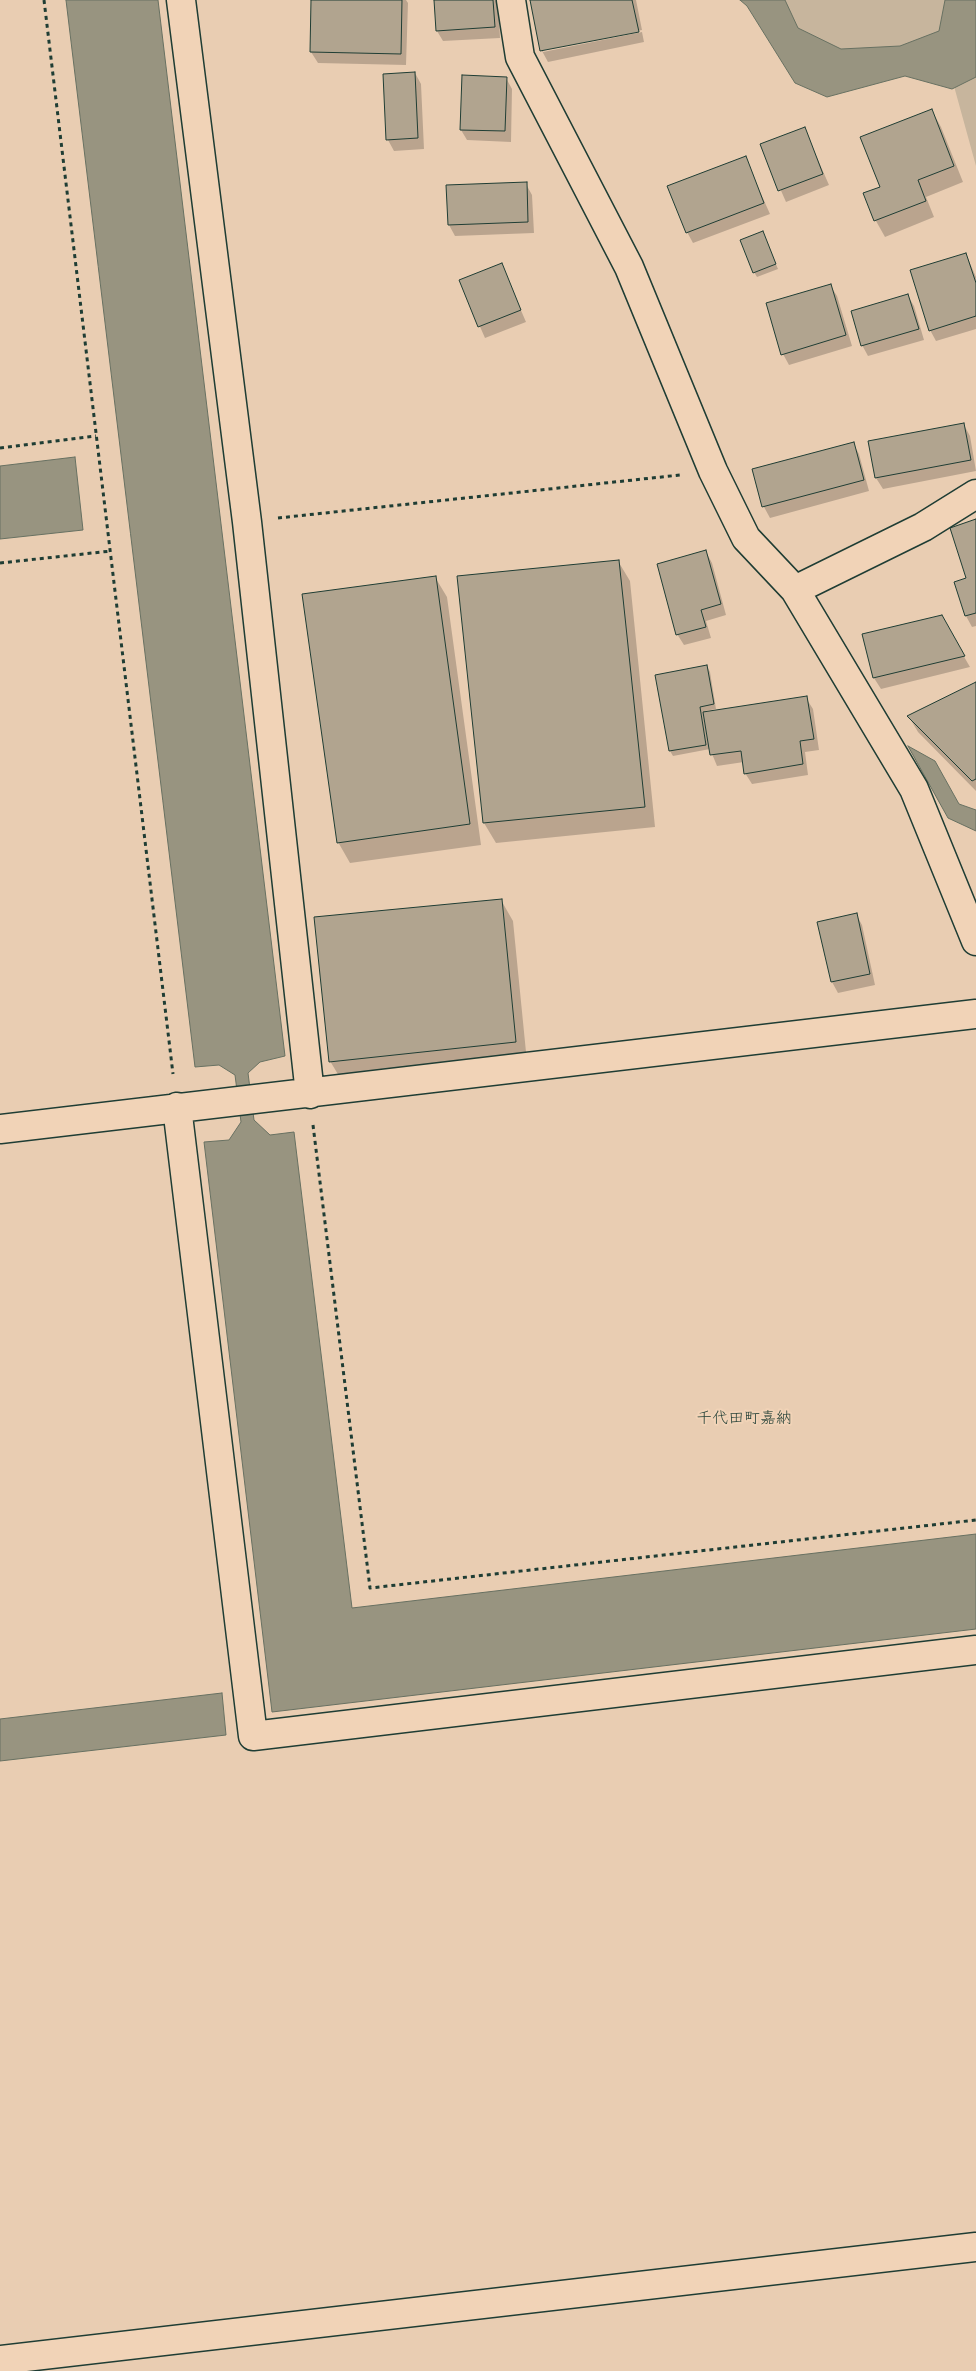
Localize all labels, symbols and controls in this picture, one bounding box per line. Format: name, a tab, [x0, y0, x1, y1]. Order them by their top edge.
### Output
district label: 千代田町嘉納	[696, 1410, 792, 1430]

